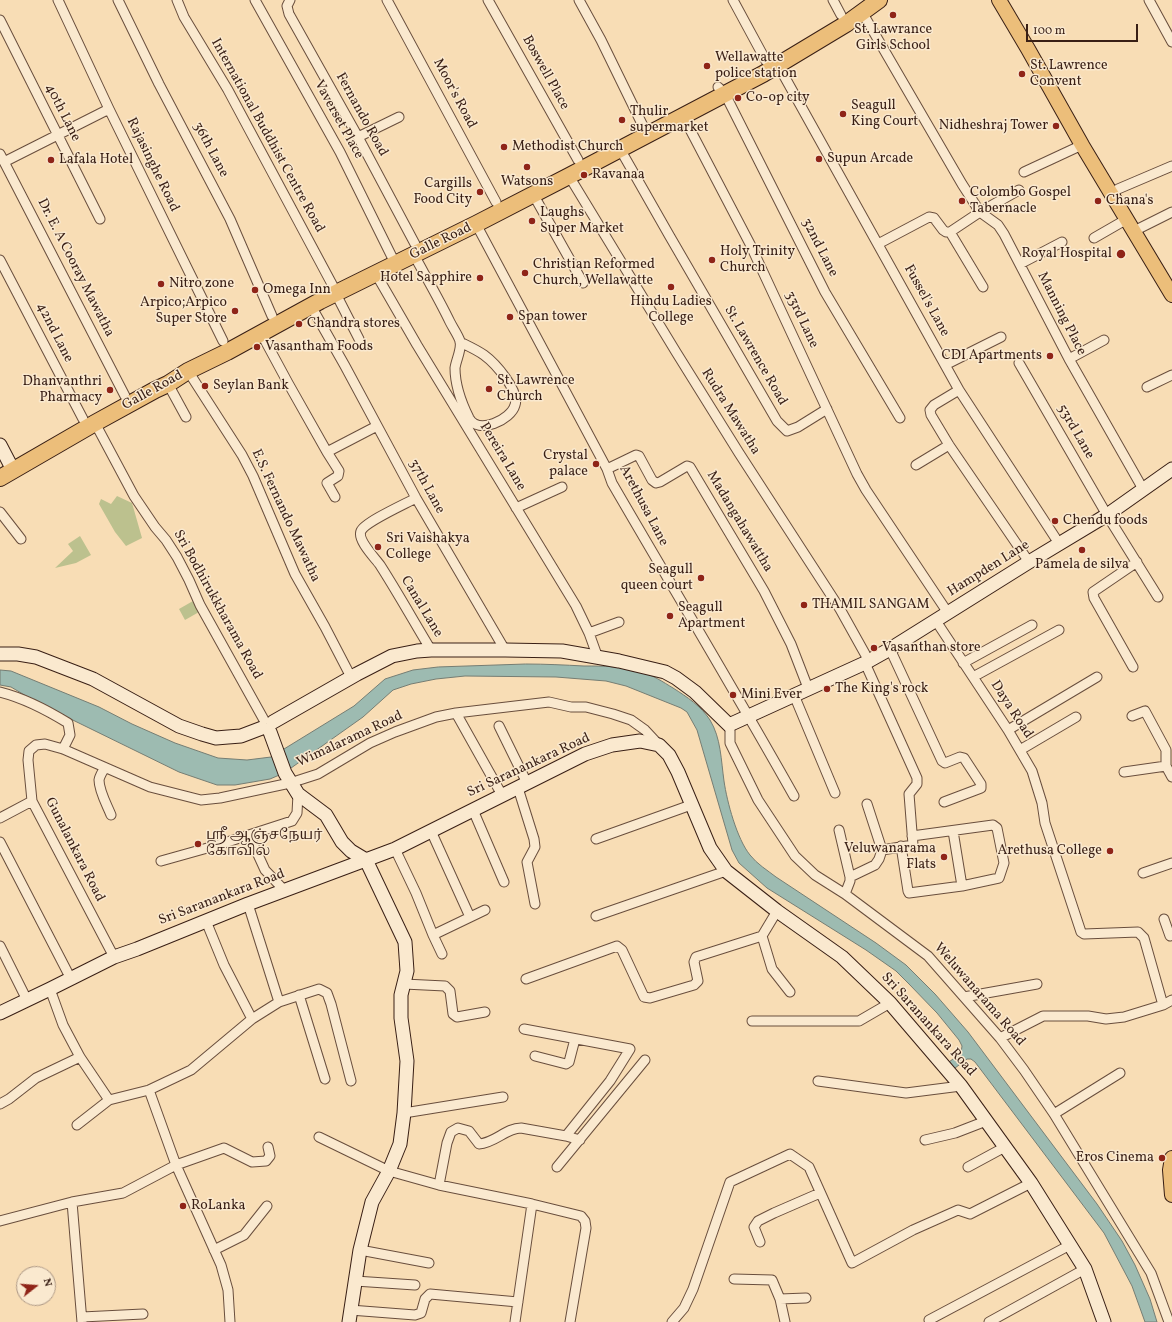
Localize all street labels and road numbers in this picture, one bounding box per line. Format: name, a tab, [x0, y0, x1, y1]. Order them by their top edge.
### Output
street label: Boswell Place	[518, 33, 572, 113]
street label: International Buddhist Centre Road	[207, 36, 327, 236]
street label: Moor's Road	[429, 56, 479, 132]
street label: Fernando Road	[331, 70, 391, 160]
street label: Vaverset Place	[310, 78, 366, 162]
street label: 40th Lane	[40, 81, 84, 145]
street label: Rajasinghe Road	[122, 115, 182, 215]
street label: 36th Lane	[188, 120, 232, 180]
street label: Dr. E. A Cooray Mawatha	[33, 196, 117, 340]
street label: 32nd Lane	[797, 216, 841, 280]
street label: Galle Road	[407, 220, 475, 264]
street label: Fussel's Lane	[899, 262, 953, 340]
street label: Manning Place	[1033, 269, 1089, 359]
street label: 33rd Lane	[781, 289, 821, 351]
street label: 42nd Lane	[32, 300, 76, 366]
street label: St. Lawrence Road	[720, 303, 790, 409]
street label: Rudra Mawatha	[697, 366, 763, 458]
street label: Galle Road	[120, 368, 186, 414]
street label: 53rd Lane	[1053, 402, 1097, 462]
street label: Pereira Lane	[475, 420, 529, 494]
street label: E.S. Fernando Mawatha	[247, 447, 323, 585]
street label: 37th Lane	[404, 457, 448, 517]
street label: Arethusa Lane	[615, 463, 671, 549]
street label: Madangahawattha	[702, 468, 776, 576]
street label: Sri Bodhirukkharama Road	[169, 527, 265, 683]
street label: Hampden Lane	[945, 537, 1033, 601]
street label: Canal Lane	[396, 573, 446, 641]
street label: Daya Road	[986, 678, 1036, 742]
street label: Wimalarama Road	[294, 708, 406, 772]
street label: Sri Saranankara Road	[465, 730, 593, 802]
street label: Gunalankara Road	[40, 795, 108, 905]
street label: Sri Saranankara Road	[157, 866, 287, 930]
street label: Weluwanarama Road	[930, 940, 1028, 1050]
street label: Sri Saranankara Road	[877, 970, 979, 1080]

